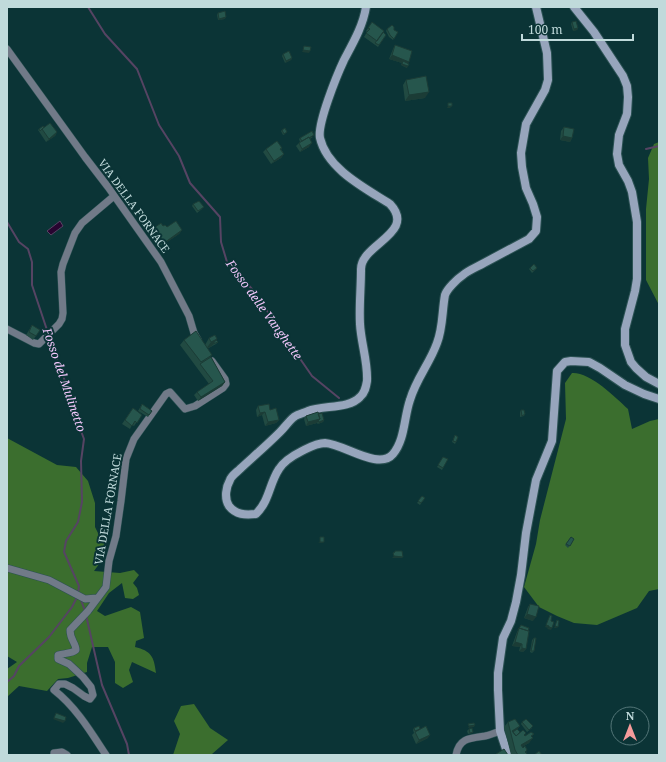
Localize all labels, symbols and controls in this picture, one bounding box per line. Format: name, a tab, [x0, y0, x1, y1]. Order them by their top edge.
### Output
scale bar	[522, 16, 633, 42]
text: 100 m	[528, 21, 563, 38]
street label: VIA DELLA FORNACE	[95, 156, 174, 256]
water label: Fosso delle Vanghette	[222, 255, 307, 363]
water label: Fosso del Mulinetto	[38, 325, 90, 434]
street label: VIA DELLA FORNACE	[90, 452, 125, 566]
north arrow	[610, 706, 650, 746]
text: N	[626, 708, 635, 723]

